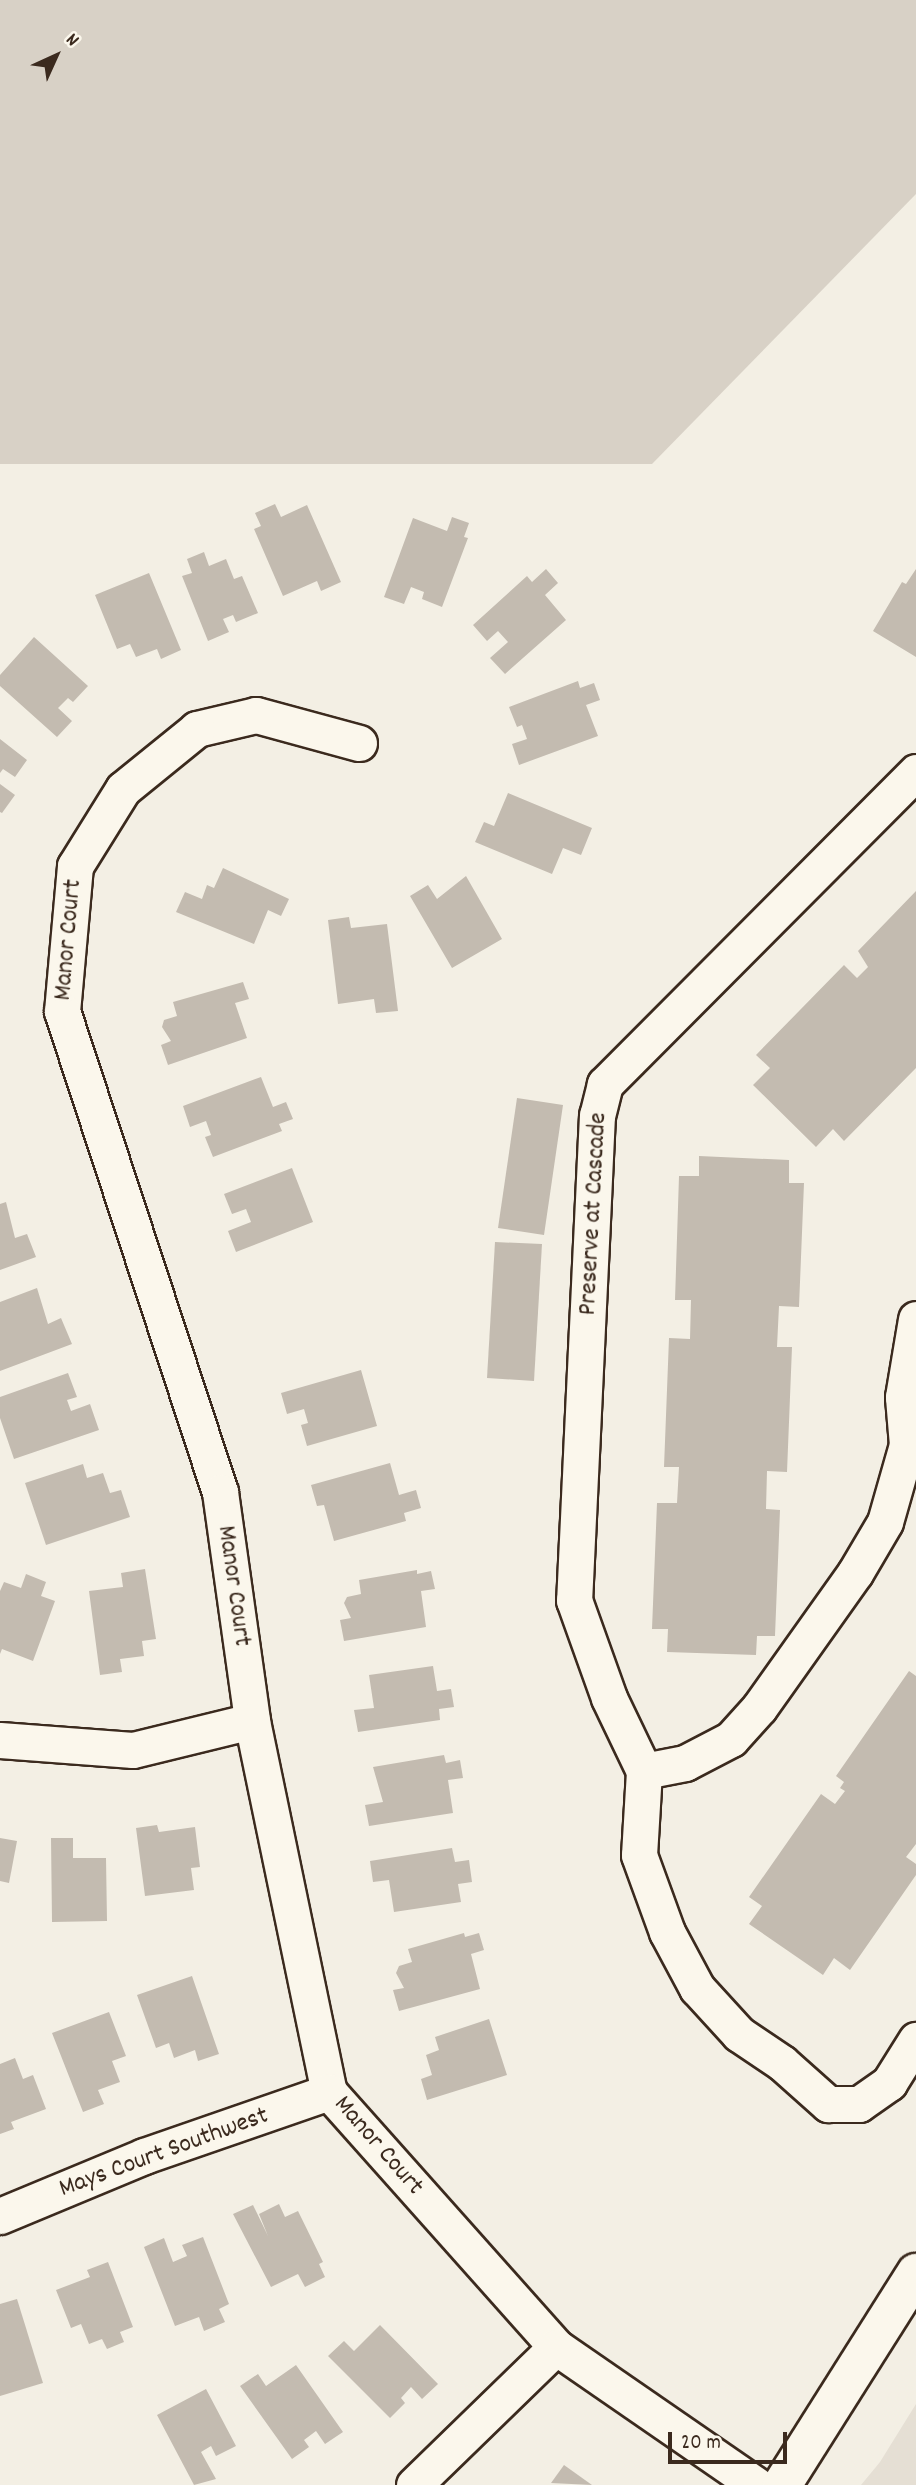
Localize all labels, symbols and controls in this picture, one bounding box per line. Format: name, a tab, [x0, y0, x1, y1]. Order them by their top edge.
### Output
north arrow	[21, 21, 91, 91]
text: N	[58, 28, 84, 54]
street label: Manor Court	[48, 878, 90, 1002]
street label: Preserve at Cascade	[573, 1112, 615, 1316]
street label: Manor Court	[209, 1524, 257, 1648]
street label: Manor Court	[326, 2090, 430, 2202]
street label: Mays Court Southwest	[55, 2101, 273, 2205]
scale bar	[671, 2418, 790, 2462]
text: 20 m	[681, 2429, 721, 2459]

